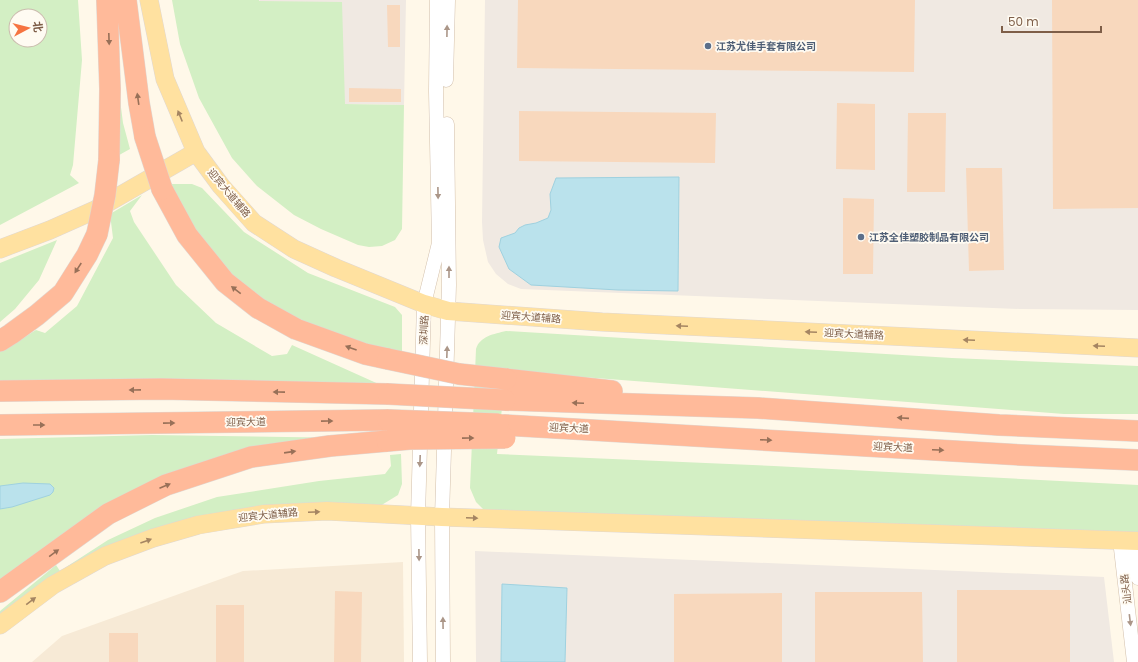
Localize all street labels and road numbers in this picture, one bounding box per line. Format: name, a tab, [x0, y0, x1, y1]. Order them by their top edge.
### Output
street label: 迎宾大道辅路	[204, 165, 254, 221]
street label: 迎宾大道辅路	[501, 307, 561, 327]
street label: 深圳路	[416, 315, 432, 345]
street label: 迎宾大道辅路	[824, 325, 884, 343]
street label: 迎宾大道	[226, 414, 266, 430]
street label: 迎宾大道	[549, 419, 589, 437]
street label: 迎宾大道	[873, 438, 913, 456]
street label: 迎宾大道辅路	[237, 504, 299, 526]
street label: 汕头路	[1117, 573, 1135, 605]

